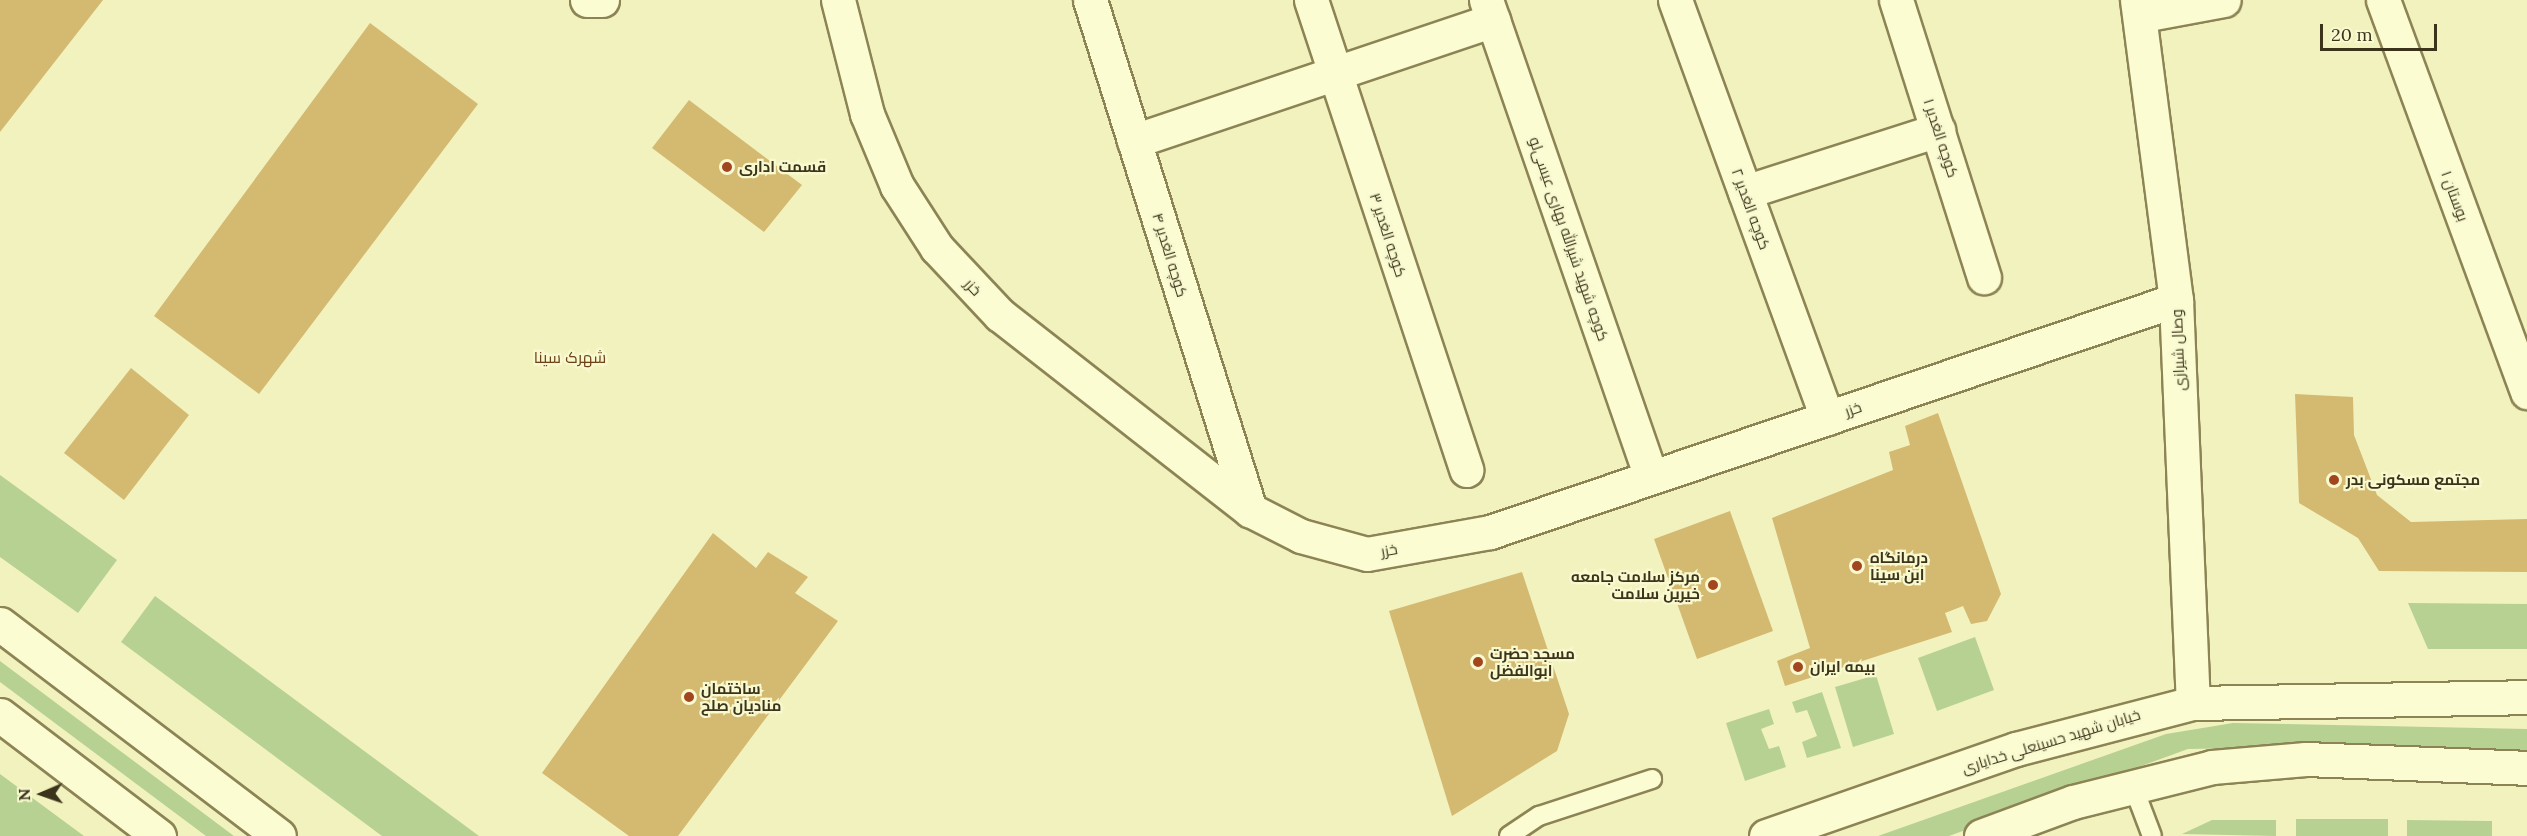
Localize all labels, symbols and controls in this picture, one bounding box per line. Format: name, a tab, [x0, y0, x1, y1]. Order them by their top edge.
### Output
scale bar	[2323, 12, 2440, 50]
text: 20 m	[2331, 23, 2373, 46]
street label: کوچه الغدیر ۱	[1920, 96, 1962, 180]
street label: کوچه شهید شیرالله بهاری عیسی‌لو	[1526, 135, 1612, 343]
place label: قسمت اداری	[739, 158, 826, 176]
marker: قسمت اداری	[720, 160, 734, 174]
street label: کوچه الغدیر ۲	[1728, 166, 1774, 252]
street label: بوستان ۱	[2438, 168, 2472, 224]
street label: کوچه الغدیر ۳	[1366, 191, 1410, 279]
street label: کوچه الغدیر ۴	[1149, 211, 1191, 299]
street label: خزر	[961, 275, 985, 299]
street label: وصال شیرازی	[2168, 309, 2188, 391]
district label: شهرک سینا	[534, 347, 606, 367]
street label: خزر	[1842, 398, 1864, 420]
place label: مجتمع مسکونی بدر	[2346, 471, 2480, 489]
marker: مجتمع مسکونی بدر	[2327, 473, 2341, 487]
street label: خزر	[1379, 540, 1399, 560]
place label: درمانگاه ابن سینا	[1870, 548, 1928, 583]
marker: درمانگاه ابن سینا	[1848, 557, 1866, 575]
place label: مرکز سلامت جامعه خیرین سلامت	[1571, 567, 1700, 602]
marker: مرکز سلامت جامعه خیرین سلامت	[1704, 576, 1722, 594]
place label: مسجد حضرت ابوالفضل	[1490, 644, 1575, 679]
marker: مسجد حضرت ابوالفضل	[1471, 655, 1485, 669]
place label: بیمه ایران	[1810, 658, 1875, 676]
marker: بیمه ایران	[1791, 660, 1805, 674]
place label: ساختمان منادیان صلح	[701, 679, 781, 714]
marker: ساختمان منادیان صلح	[682, 690, 696, 704]
street label: خیابان شهید حسینعلی خدایاری	[1960, 705, 2142, 777]
north arrow	[12, 764, 72, 824]
text: N	[14, 788, 34, 801]

